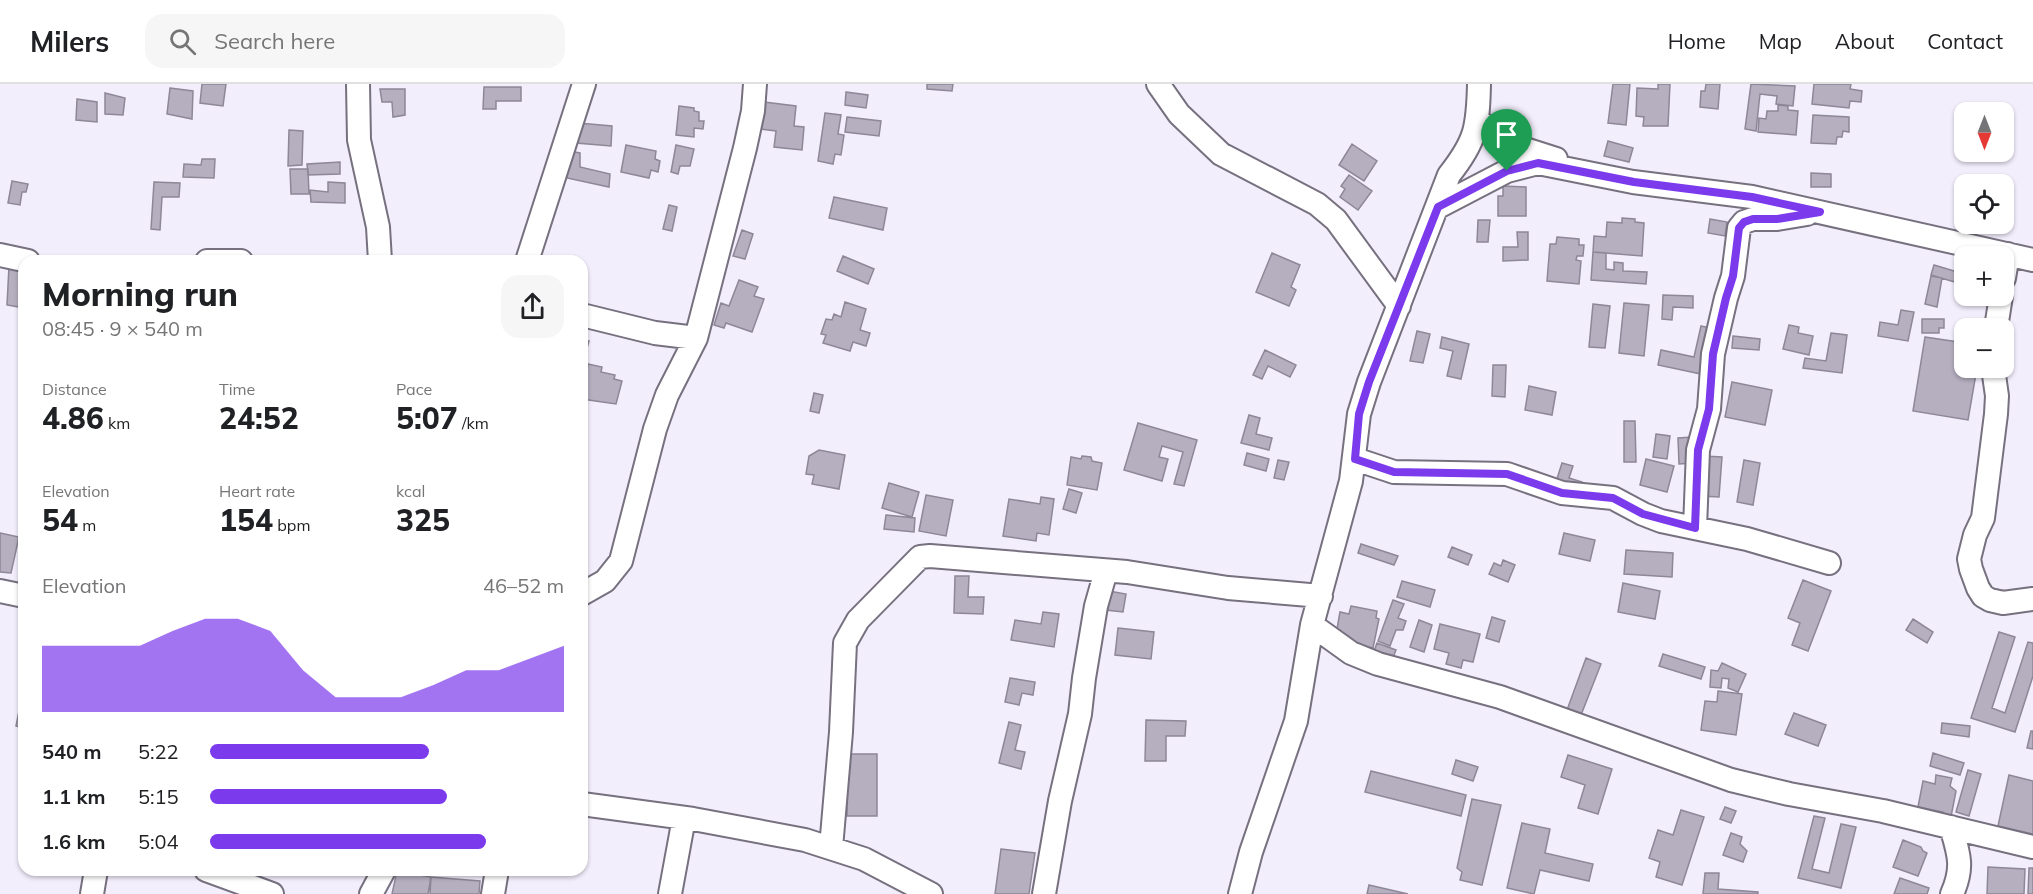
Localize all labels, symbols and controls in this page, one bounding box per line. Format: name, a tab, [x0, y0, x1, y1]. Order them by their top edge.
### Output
search box	[145, 14, 565, 68]
text: Milers	[30, 24, 109, 59]
icon: search	[166, 25, 199, 58]
text: Search here	[214, 27, 335, 55]
text: Home	[1668, 28, 1726, 54]
text: Map	[1759, 28, 1802, 54]
text: About	[1835, 28, 1894, 54]
text: Contact	[1927, 28, 2003, 54]
north arrow	[1954, 102, 2014, 162]
map controls	[1954, 102, 2014, 378]
pin	[1481, 109, 1532, 171]
icon: arrive	[1490, 118, 1523, 151]
button: locate	[1954, 174, 2014, 234]
button: +	[1954, 246, 2014, 306]
text: Morning run	[42, 273, 238, 314]
button: share	[501, 275, 564, 338]
text: 08:45 · 9 × 540 m	[42, 316, 203, 341]
button: −	[1954, 318, 2014, 378]
text: Distance	[42, 379, 107, 399]
text: Time	[219, 379, 255, 399]
text: Pace	[396, 379, 432, 399]
text: 4.86	[42, 399, 104, 437]
text: 24:52	[219, 399, 299, 437]
text: 5:07	[396, 399, 458, 437]
text: km	[104, 413, 130, 433]
text: /km	[458, 413, 489, 433]
text: Elevation	[42, 481, 110, 501]
text: Heart rate	[219, 481, 295, 501]
text: kcal	[396, 481, 425, 501]
text: 54	[42, 501, 78, 539]
text: 154	[219, 501, 273, 539]
text: 325	[396, 501, 450, 539]
text: m	[78, 515, 96, 535]
text: bpm	[273, 515, 310, 535]
text: Elevation	[42, 573, 127, 598]
text: 46–52 m	[483, 573, 564, 598]
text: 540 m	[42, 739, 101, 764]
text: 5:22	[138, 739, 179, 764]
text: 1.1 km	[42, 784, 105, 809]
text: 5:15	[138, 784, 179, 809]
text: 1.6 km	[42, 829, 105, 854]
text: 5:04	[138, 829, 179, 854]

